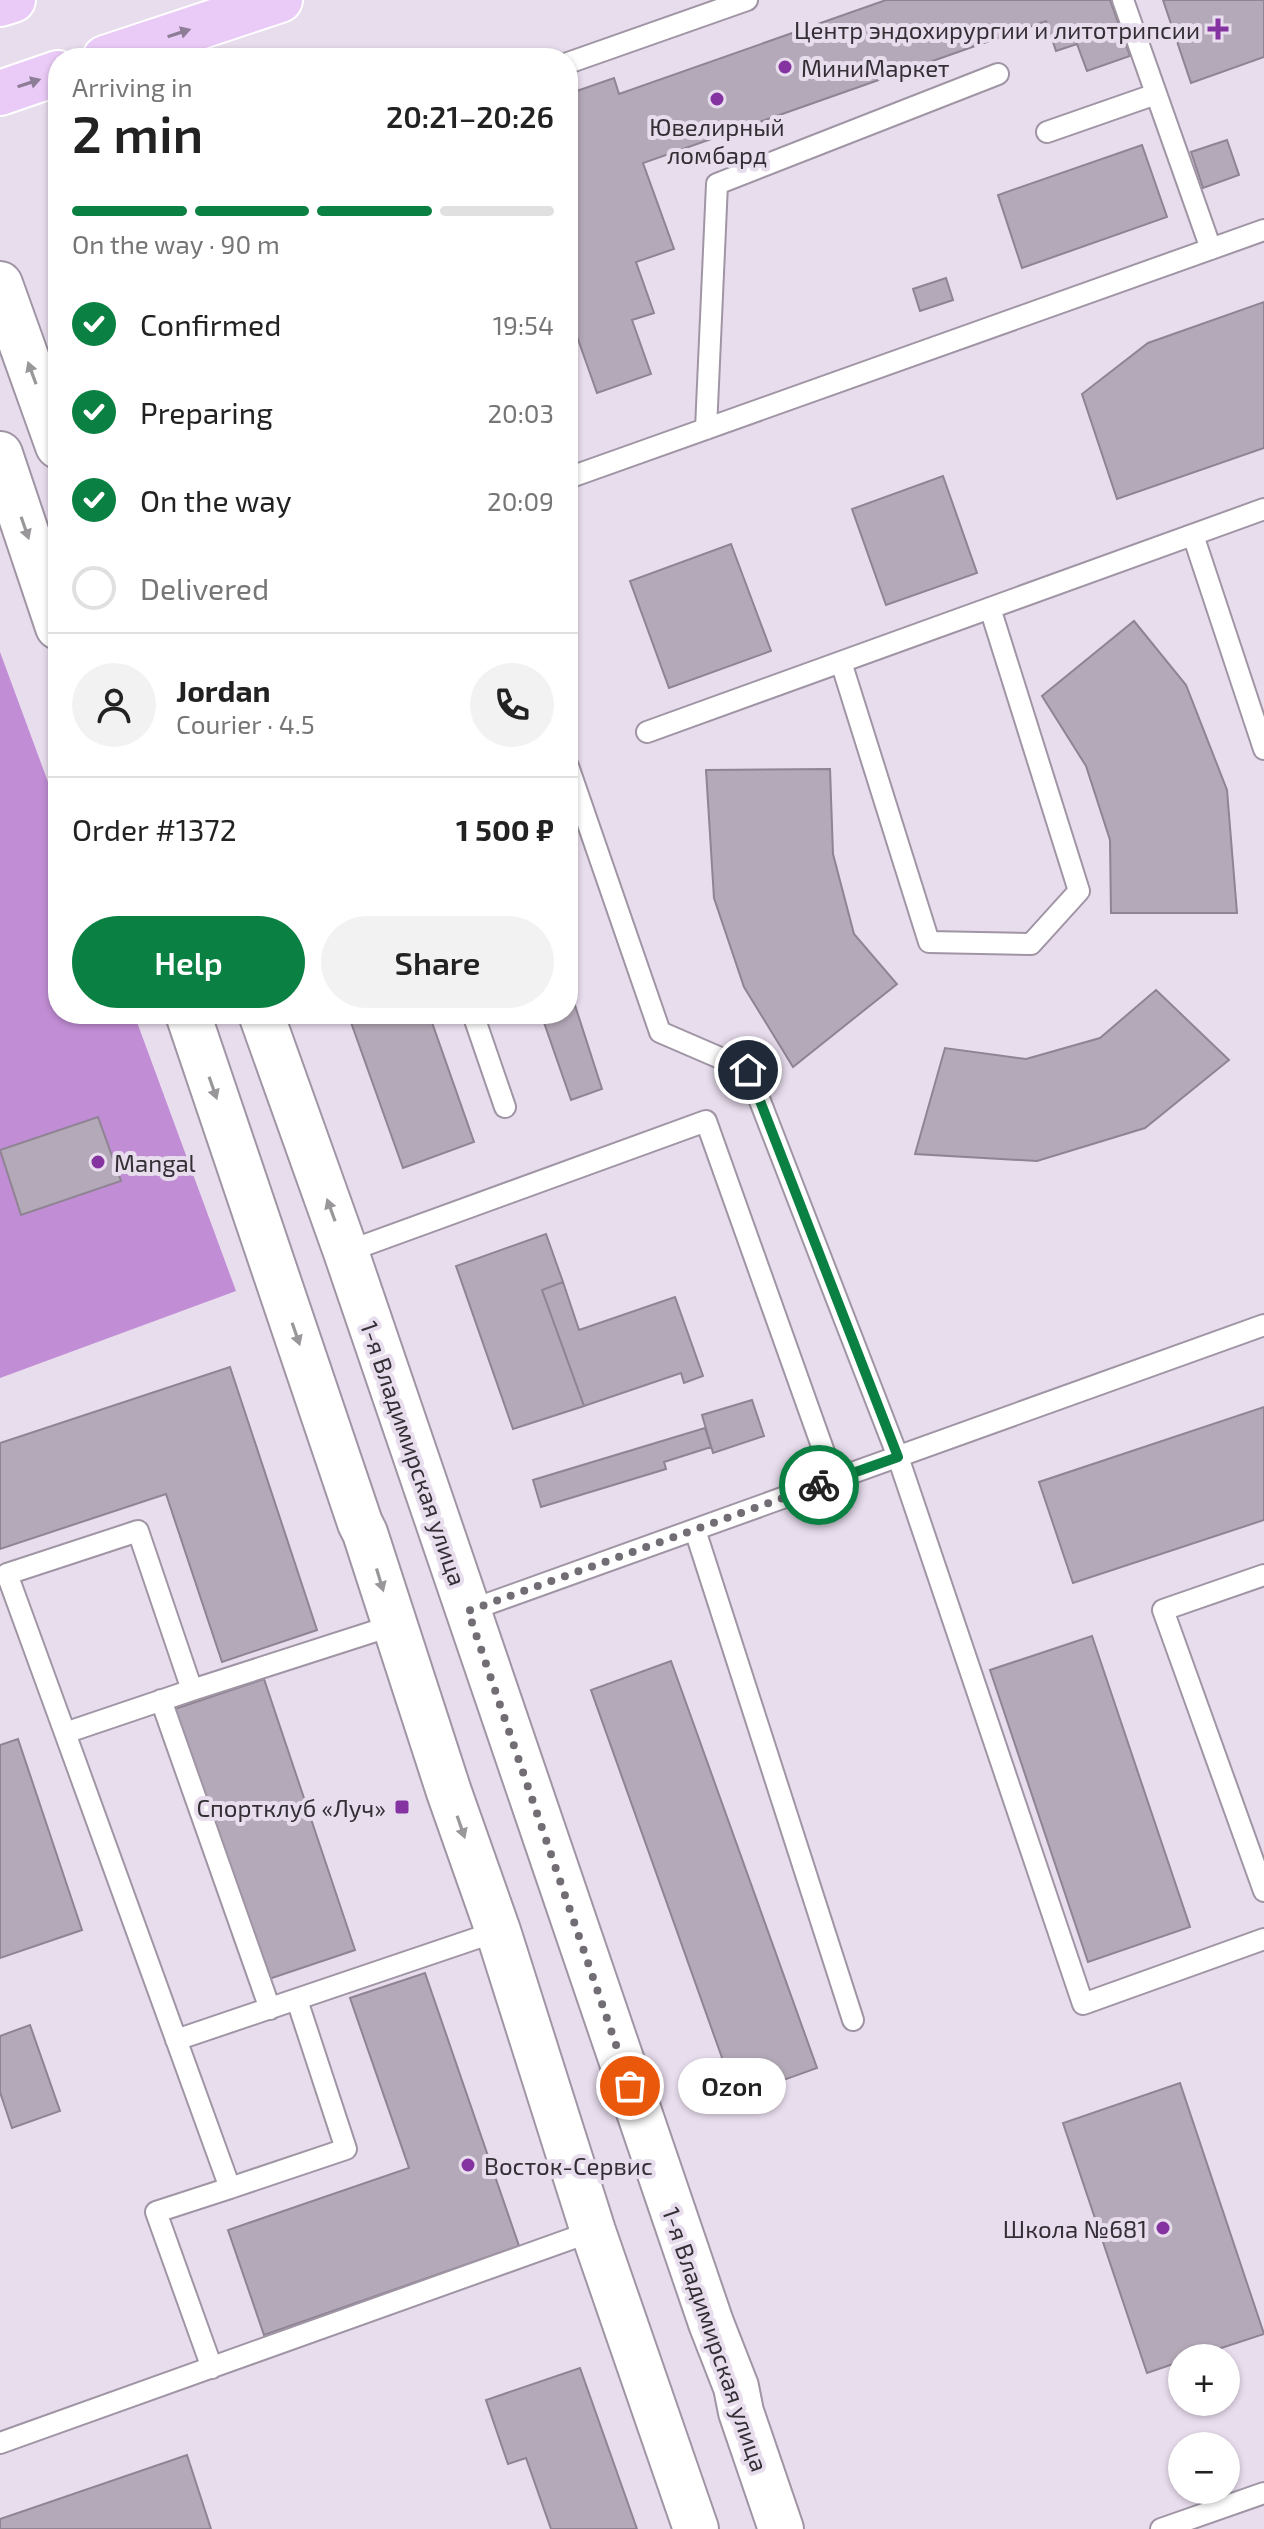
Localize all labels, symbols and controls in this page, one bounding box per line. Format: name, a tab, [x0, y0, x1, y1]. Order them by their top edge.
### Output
place label: Центр эндохирургии и литотрипсии	[794, 15, 1200, 45]
marker: Центр эндохирургии и литотрипсии	[1207, 18, 1229, 40]
one-way arrow	[167, 27, 191, 39]
place label: МиниМаркет	[801, 53, 950, 82]
marker: МиниМаркет	[776, 58, 794, 76]
text: Arriving in	[72, 71, 193, 102]
one-way arrow	[17, 76, 41, 89]
marker: Ювелирный ломбард	[708, 90, 726, 108]
text: 20:21–20:26	[386, 98, 554, 134]
text: 2 min	[72, 101, 203, 163]
place label: Ювелирный ломбард	[649, 112, 785, 169]
text: On the way · 90 m	[72, 228, 280, 259]
icon: check	[72, 302, 116, 346]
text: Confirmed	[140, 306, 281, 342]
text: 19:54	[493, 309, 554, 340]
one-way arrow	[25, 360, 37, 384]
icon: check	[72, 390, 116, 434]
text: Preparing	[140, 394, 273, 430]
text: 20:03	[487, 397, 554, 428]
icon: check	[72, 478, 116, 522]
text: On the way	[140, 482, 292, 518]
text: 20:09	[487, 485, 554, 516]
one-way arrow	[19, 517, 31, 541]
text: Delivered	[140, 570, 269, 606]
button: person	[72, 663, 156, 747]
button: phone	[470, 663, 554, 747]
text: Jordan	[176, 672, 271, 708]
text: Courier · 4.5	[176, 708, 315, 739]
text: Order #1372	[72, 811, 237, 847]
text: 1 500 ₽	[456, 811, 554, 847]
button: Help	[72, 916, 305, 1008]
button: Share	[321, 916, 554, 1008]
pin	[714, 1036, 782, 1104]
icon: home	[726, 1048, 770, 1092]
one-way arrow	[208, 1076, 220, 1100]
place label: Mangal	[114, 1148, 196, 1177]
marker: Mangal	[89, 1153, 107, 1171]
one-way arrow	[324, 1198, 337, 1222]
street label: 1-я Владимирская улица	[354, 1317, 473, 1589]
one-way arrow	[290, 1323, 303, 1347]
courier	[779, 1445, 859, 1525]
icon: bike	[797, 1463, 841, 1507]
one-way arrow	[374, 1568, 387, 1592]
place label: Спортклуб «Луч»	[196, 1793, 386, 1823]
marker: Спортклуб «Луч»	[393, 1798, 411, 1816]
one-way arrow	[456, 1815, 468, 1839]
pin	[596, 2052, 664, 2120]
callout: Ozon	[678, 2058, 786, 2114]
icon: bag	[608, 2064, 652, 2108]
text: Ozon	[701, 2070, 763, 2101]
place label: Восток-Сервис	[484, 2151, 653, 2180]
marker: Восток-Сервис	[459, 2156, 477, 2174]
street label: 1-я Владимирская улица	[656, 2203, 775, 2475]
place label: Школа №681	[1003, 2214, 1147, 2243]
marker: Школа №681	[1154, 2219, 1172, 2237]
map controls	[1168, 2344, 1240, 2504]
button: +	[1168, 2344, 1240, 2416]
button: −	[1168, 2432, 1240, 2504]

